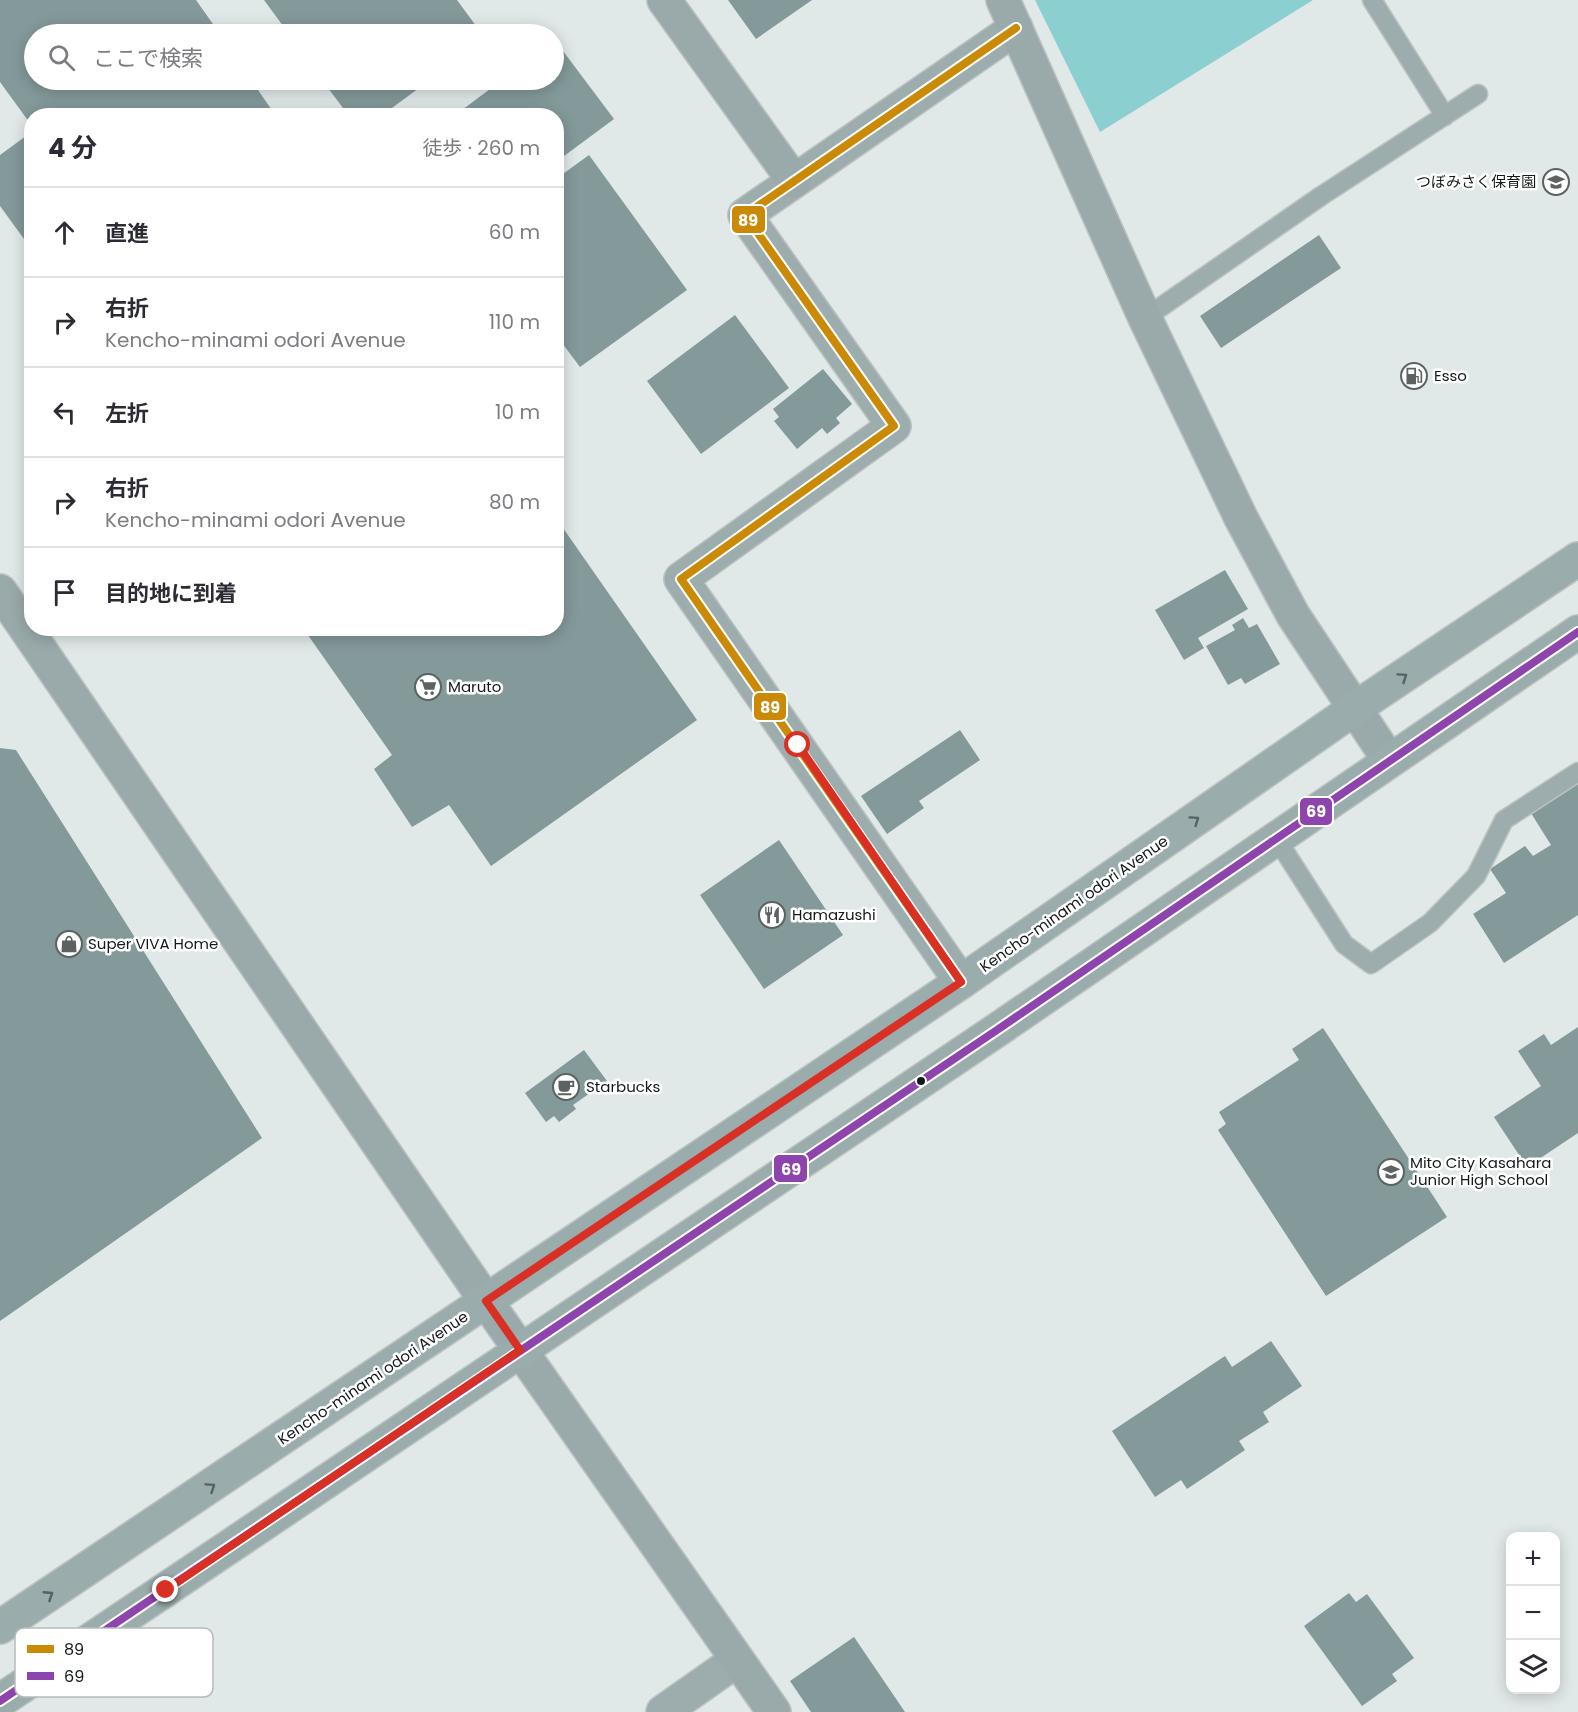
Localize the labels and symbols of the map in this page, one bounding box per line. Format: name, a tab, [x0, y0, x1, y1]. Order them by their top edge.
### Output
school or university icon: つぼみさく保育園	[1541, 167, 1571, 197]
place label: つぼみさく保育園	[1416, 171, 1536, 192]
line badge: 89	[731, 205, 766, 234]
text: 89	[738, 209, 758, 232]
fuel station icon: Esso	[1399, 361, 1429, 391]
place label: Esso	[1434, 365, 1467, 386]
supermarket icon: Maruto	[413, 672, 443, 702]
one-way arrow	[1396, 673, 1407, 684]
place label: Maruto	[448, 676, 501, 697]
line badge: 89	[753, 692, 787, 721]
text: 89	[760, 696, 780, 719]
route start	[784, 731, 810, 757]
line badge: 69	[1299, 797, 1333, 826]
text: 69	[1306, 800, 1326, 823]
one-way arrow	[1188, 816, 1199, 827]
street label: Kencho-minami odori Avenue	[975, 830, 1172, 977]
restaurant icon: Hamazushi	[757, 900, 787, 930]
place label: Hamazushi	[792, 904, 876, 925]
shop icon: Super VIVA Home	[54, 929, 84, 959]
place label: Super VIVA Home	[88, 933, 218, 954]
cafe icon: Starbucks	[551, 1072, 581, 1102]
unlabelled marker	[915, 1075, 927, 1087]
place label: Starbucks	[586, 1076, 661, 1097]
place label: Mito City Kasahara Junior High School	[1410, 1152, 1551, 1190]
line badge: 69	[773, 1154, 808, 1183]
school or university icon: Mito City Kasahara Junior High School	[1376, 1157, 1406, 1187]
text: 69	[781, 1158, 801, 1181]
street label: Kencho-minami odori Avenue	[273, 1306, 472, 1449]
one-way arrow	[205, 1483, 216, 1494]
route end	[152, 1576, 178, 1602]
one-way arrow	[42, 1591, 53, 1602]
legend	[15, 1628, 213, 1697]
text: 89	[64, 1638, 84, 1661]
text: 69	[64, 1665, 84, 1688]

